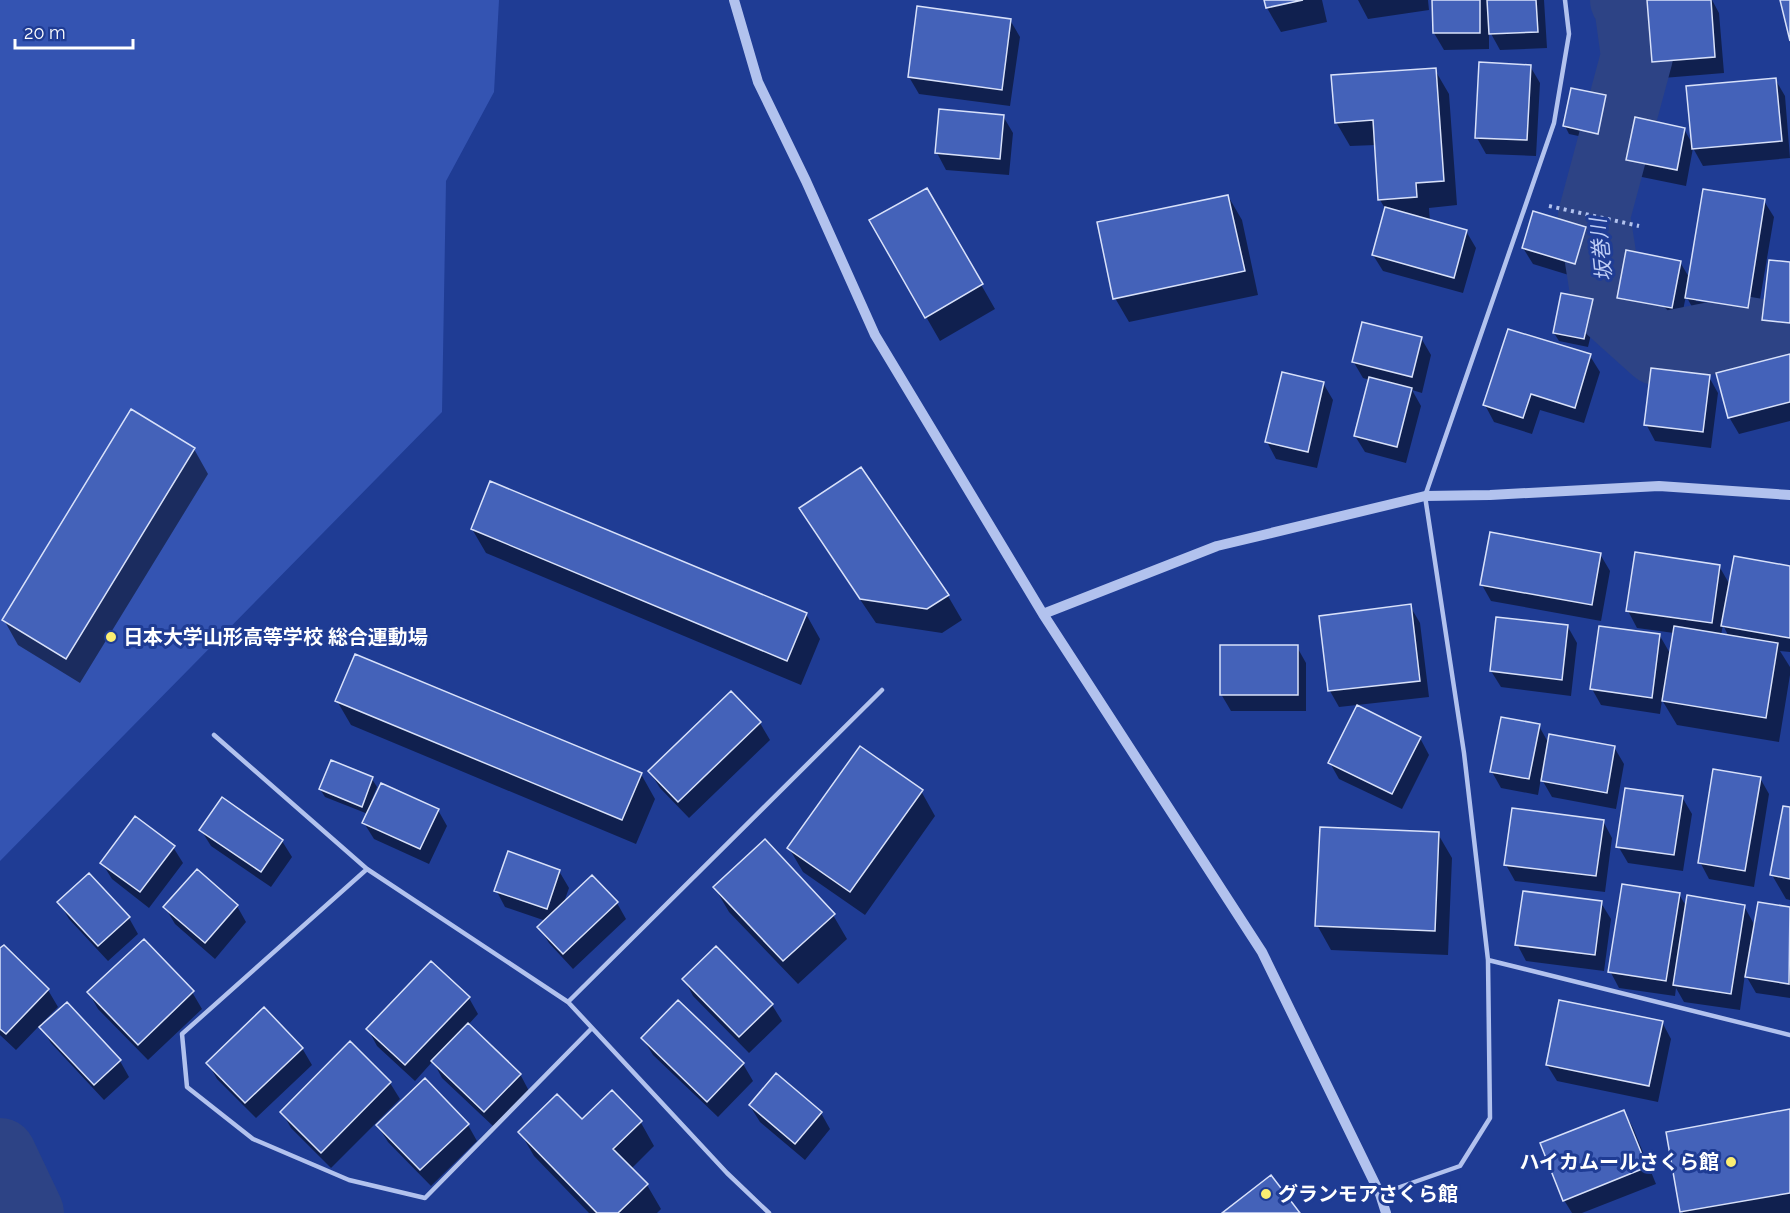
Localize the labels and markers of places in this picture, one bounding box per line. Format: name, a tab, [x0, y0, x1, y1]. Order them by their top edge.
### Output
place label: 日本大学山形高等学校 総合運動場	[123, 625, 428, 649]
marker: 日本大学山形高等学校 総合運動場	[104, 630, 118, 644]
place label: ハイカムールさくら館	[1519, 1150, 1719, 1174]
marker: ハイカムールさくら館	[1724, 1155, 1738, 1169]
place label: グランモアさくら館	[1278, 1182, 1458, 1206]
marker: グランモアさくら館	[1259, 1187, 1273, 1201]

